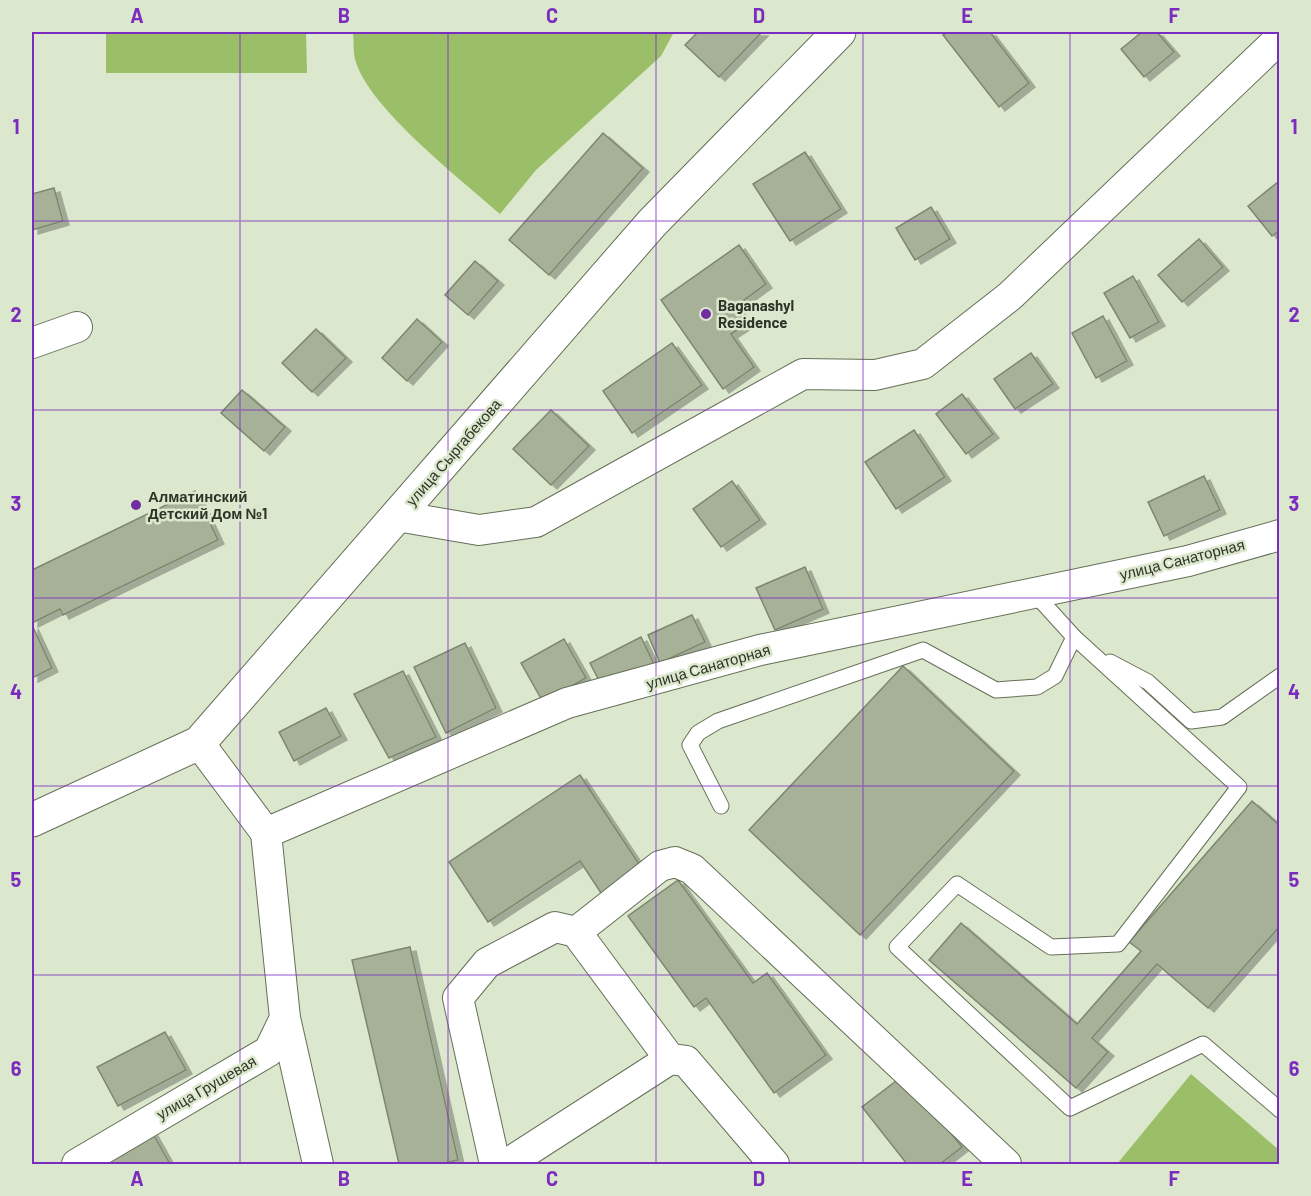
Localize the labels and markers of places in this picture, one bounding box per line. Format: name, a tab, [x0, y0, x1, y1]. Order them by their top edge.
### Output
place label: Baganashyl Residence	[718, 296, 794, 331]
marker: Baganashyl Residence	[699, 307, 713, 321]
place label: Алматинский Детский Дом №1	[148, 487, 267, 522]
marker: Алматинский Детский Дом №1	[129, 498, 143, 512]

